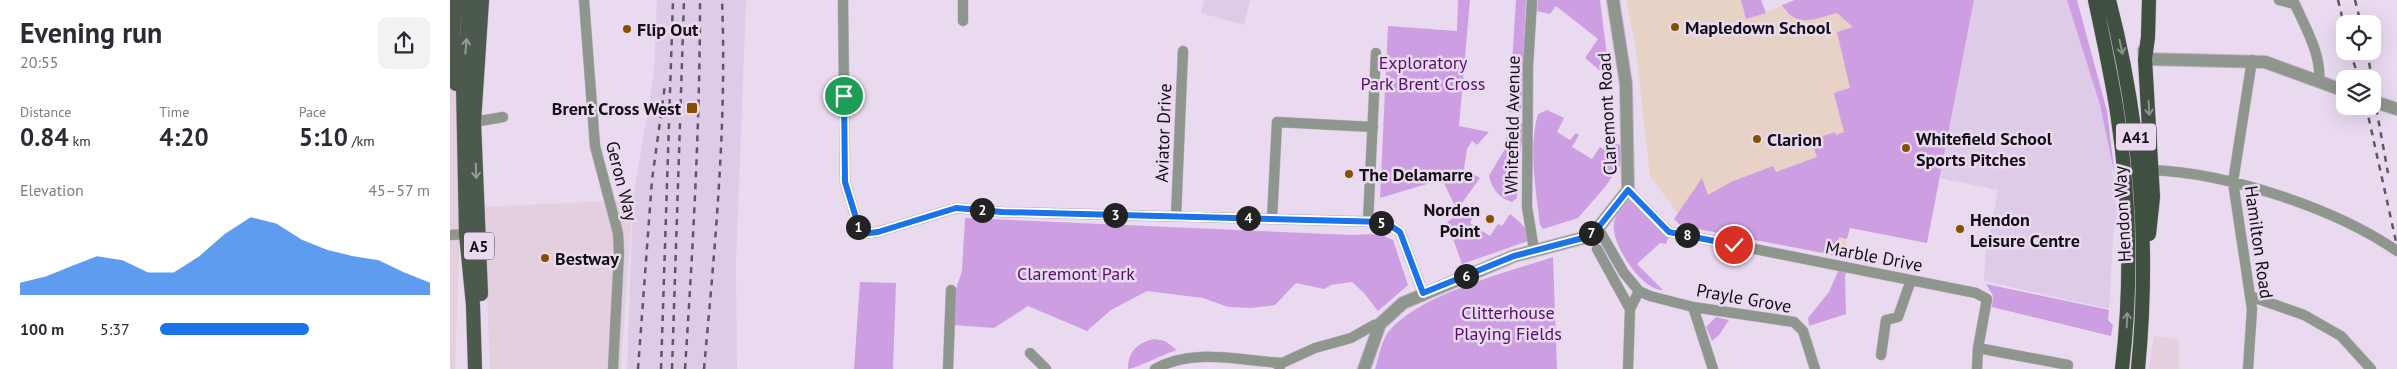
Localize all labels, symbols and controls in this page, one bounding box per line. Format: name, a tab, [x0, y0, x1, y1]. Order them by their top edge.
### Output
text: Evening run	[20, 14, 162, 51]
map controls	[2336, 15, 2381, 115]
button: locate	[2336, 15, 2381, 60]
place label: Mapledown School	[1685, 16, 1832, 39]
button: share	[378, 17, 430, 69]
place label: Flip Out	[637, 18, 699, 41]
marker: Mapledown School	[1669, 21, 1681, 33]
marker: Flip Out	[621, 23, 633, 35]
one-way arrow	[461, 38, 471, 54]
one-way arrow	[2116, 39, 2126, 55]
park label: Exploratory Park Brent Cross	[1361, 51, 1485, 95]
text: 20:55	[20, 52, 58, 72]
street label: Claremont Road	[1592, 52, 1622, 176]
street label: Whitefield Avenue	[1499, 55, 1525, 195]
button: layers	[2336, 70, 2381, 115]
pin	[823, 75, 865, 117]
icon: arrive	[830, 82, 858, 110]
street label: Aviator Drive	[1150, 83, 1176, 183]
place label: Brent Cross West	[552, 97, 682, 120]
one-way arrow	[2144, 100, 2153, 116]
marker: Brent Cross West	[685, 101, 699, 115]
text: Distance	[20, 103, 71, 121]
text: Time	[159, 103, 189, 121]
text: Pace	[299, 103, 326, 121]
text: 0.84	[20, 121, 69, 153]
text: 4:20	[159, 121, 209, 153]
text: 5:10	[299, 121, 348, 153]
road number: A41	[2116, 124, 2156, 150]
place label: Whitefield School Sports Pitches	[1916, 127, 2053, 171]
place label: Clarion	[1767, 128, 1822, 151]
text: km	[69, 132, 91, 150]
text: /km	[348, 132, 375, 150]
marker: Clarion	[1751, 133, 1763, 145]
street label: Geron Way	[601, 139, 643, 224]
marker: Whitefield School Sports Pitches	[1900, 142, 1912, 154]
one-way arrow	[471, 163, 480, 179]
place label: The Delamarre	[1359, 163, 1473, 186]
street label: Hendon Way	[2108, 165, 2136, 263]
marker: The Delamarre	[1343, 168, 1355, 180]
text: Elevation	[20, 180, 84, 200]
text: 45–57 m	[368, 180, 430, 200]
street label: Hamilton Road	[2240, 184, 2278, 300]
pin: 2	[970, 198, 994, 222]
place label: Norden Point	[1424, 198, 1481, 242]
text: 2	[979, 201, 986, 219]
pin: 3	[1102, 202, 1128, 228]
text: 3	[1112, 206, 1119, 224]
pin: 4	[1236, 206, 1260, 230]
place label: Hendon Leisure Centre	[1970, 208, 2080, 252]
text: 4	[1245, 209, 1252, 227]
pin: 5	[1368, 210, 1394, 236]
marker: Norden Point	[1484, 213, 1496, 225]
pin: 1	[846, 214, 870, 240]
text: 5	[1378, 214, 1385, 232]
text: 1	[855, 218, 862, 236]
pin: 7	[1578, 220, 1604, 246]
pin: 8	[1674, 222, 1700, 248]
marker: Hendon Leisure Centre	[1954, 223, 1966, 235]
text: 7	[1588, 224, 1595, 242]
pin	[1713, 224, 1755, 266]
text: 8	[1684, 226, 1691, 244]
icon: check	[1720, 231, 1748, 259]
road number: A5	[464, 232, 494, 260]
street label: Marble Drive	[1823, 235, 1925, 277]
place label: Bestway	[555, 247, 619, 270]
marker: Bestway	[539, 252, 551, 264]
park label: Claremont Park	[1017, 262, 1135, 285]
pin: 6	[1454, 264, 1478, 288]
text: 6	[1463, 267, 1470, 285]
street label: Prayle Grove	[1695, 278, 1793, 318]
park label: Clitterhouse Playing Fields	[1454, 301, 1562, 345]
one-way arrow	[2122, 313, 2131, 329]
text: 100 m	[20, 319, 64, 339]
text: 5:37	[100, 319, 130, 339]

